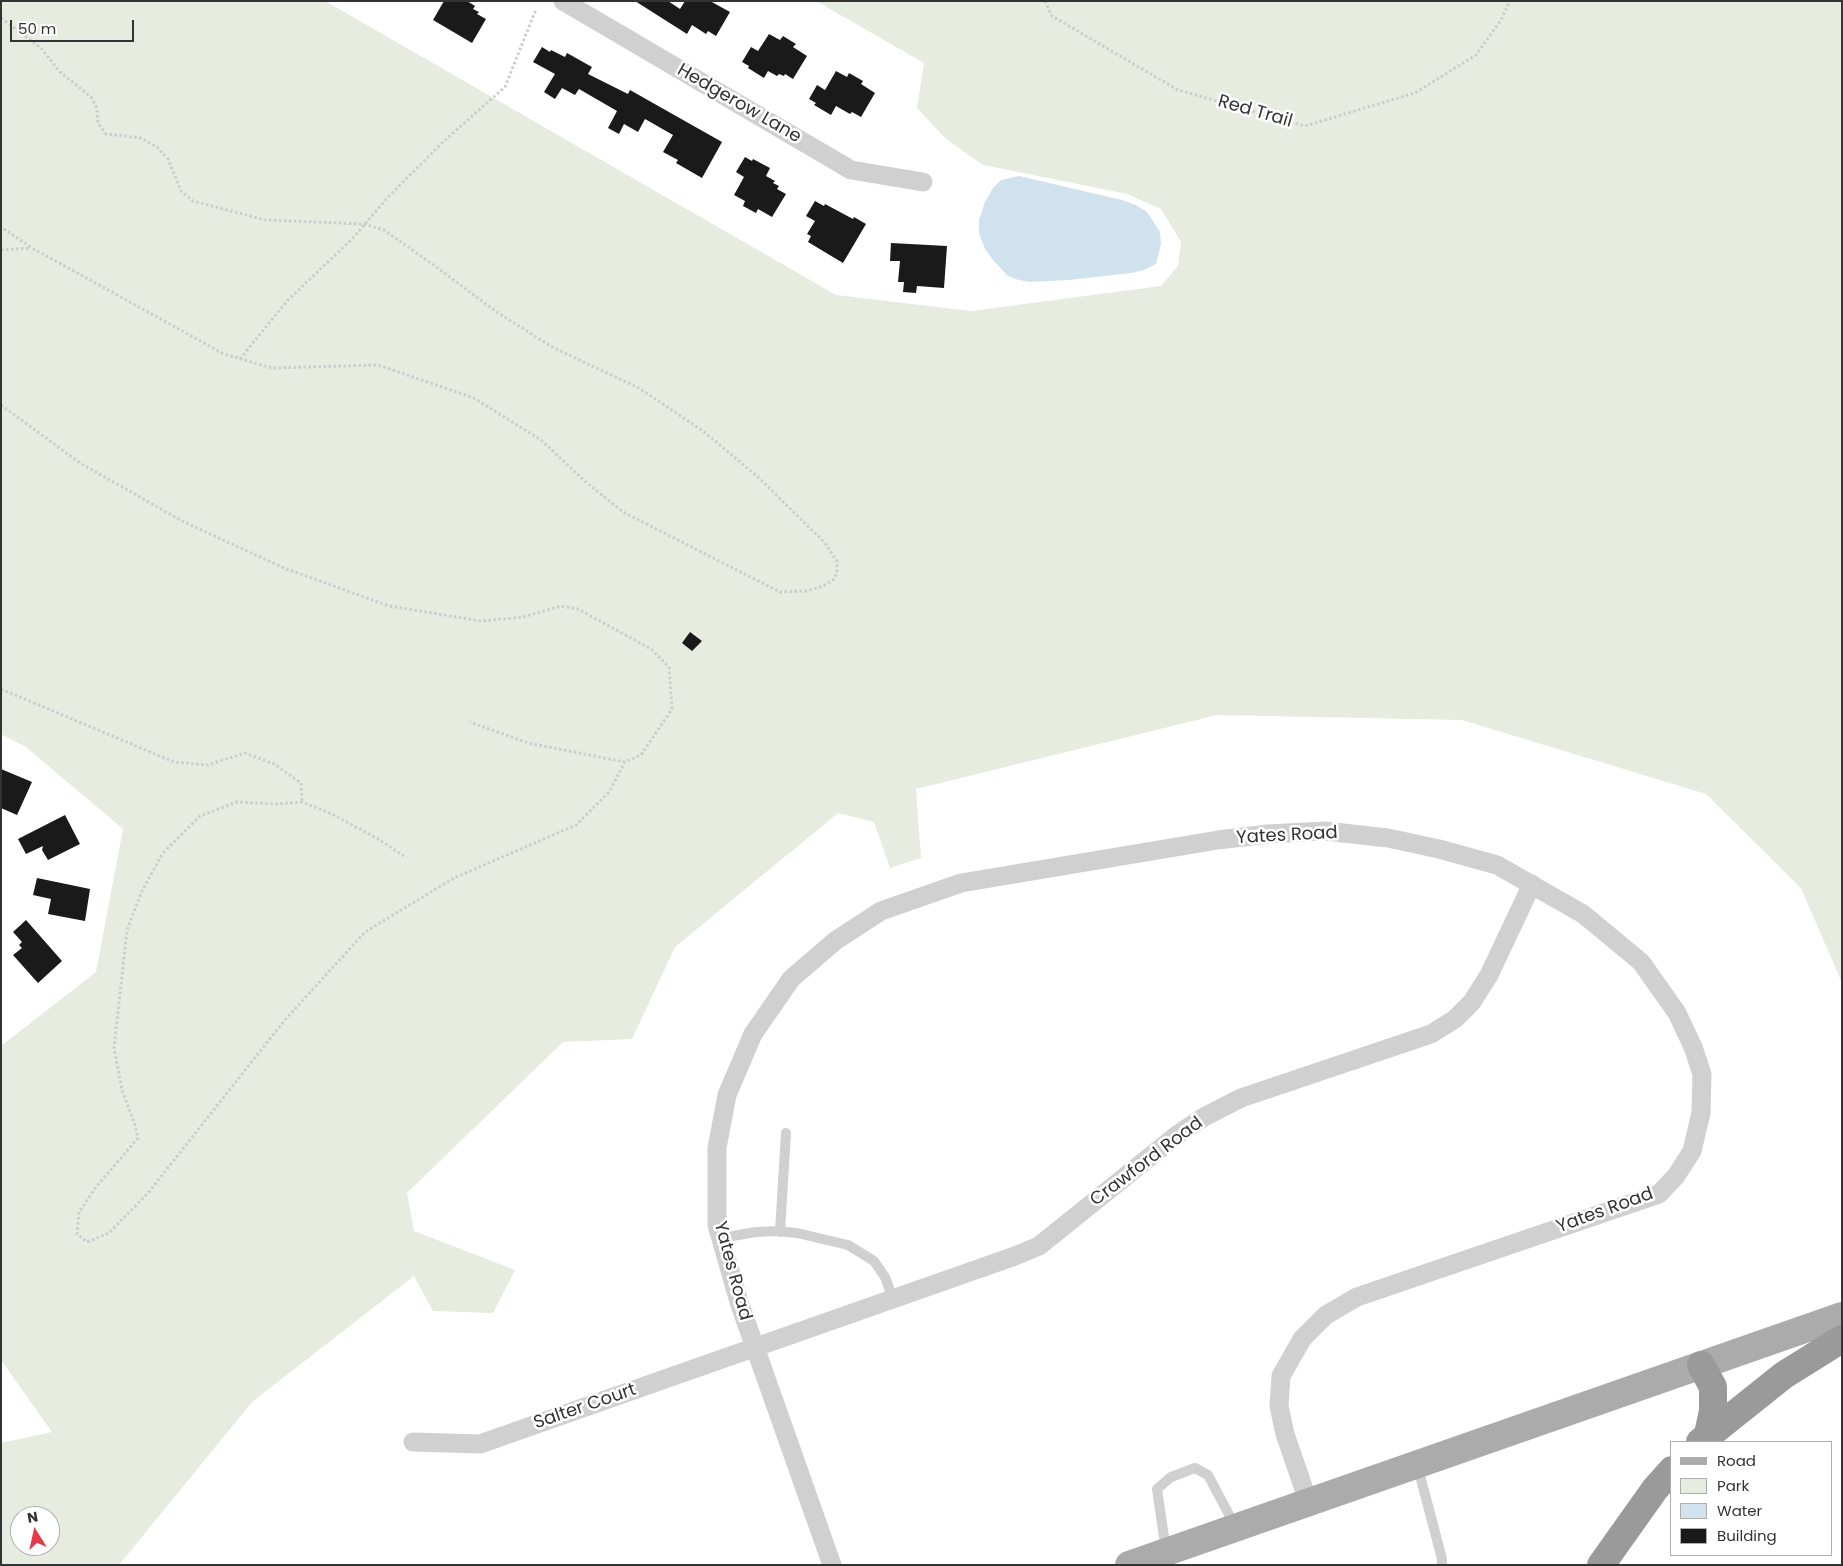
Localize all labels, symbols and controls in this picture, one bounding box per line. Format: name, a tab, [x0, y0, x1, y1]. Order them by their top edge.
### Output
scale bar	[12, 10, 136, 42]
text: 50 m	[18, 18, 56, 39]
street label: Hedgerow Lane	[673, 60, 805, 148]
street label: Red Trail	[1215, 91, 1295, 133]
street label: Yates Road	[1236, 823, 1338, 849]
street label: Crawford Road	[1086, 1113, 1208, 1211]
street label: Yates Road	[1554, 1184, 1656, 1238]
street label: Yates Road	[708, 1219, 756, 1323]
street label: Salter Court	[531, 1379, 639, 1435]
legend	[1670, 1441, 1833, 1556]
text: Road	[1717, 1450, 1756, 1471]
text: Park	[1717, 1475, 1749, 1496]
text: Water	[1717, 1500, 1762, 1521]
north arrow	[10, 1506, 60, 1556]
text: N	[26, 1506, 39, 1528]
text: Building	[1717, 1525, 1777, 1546]

